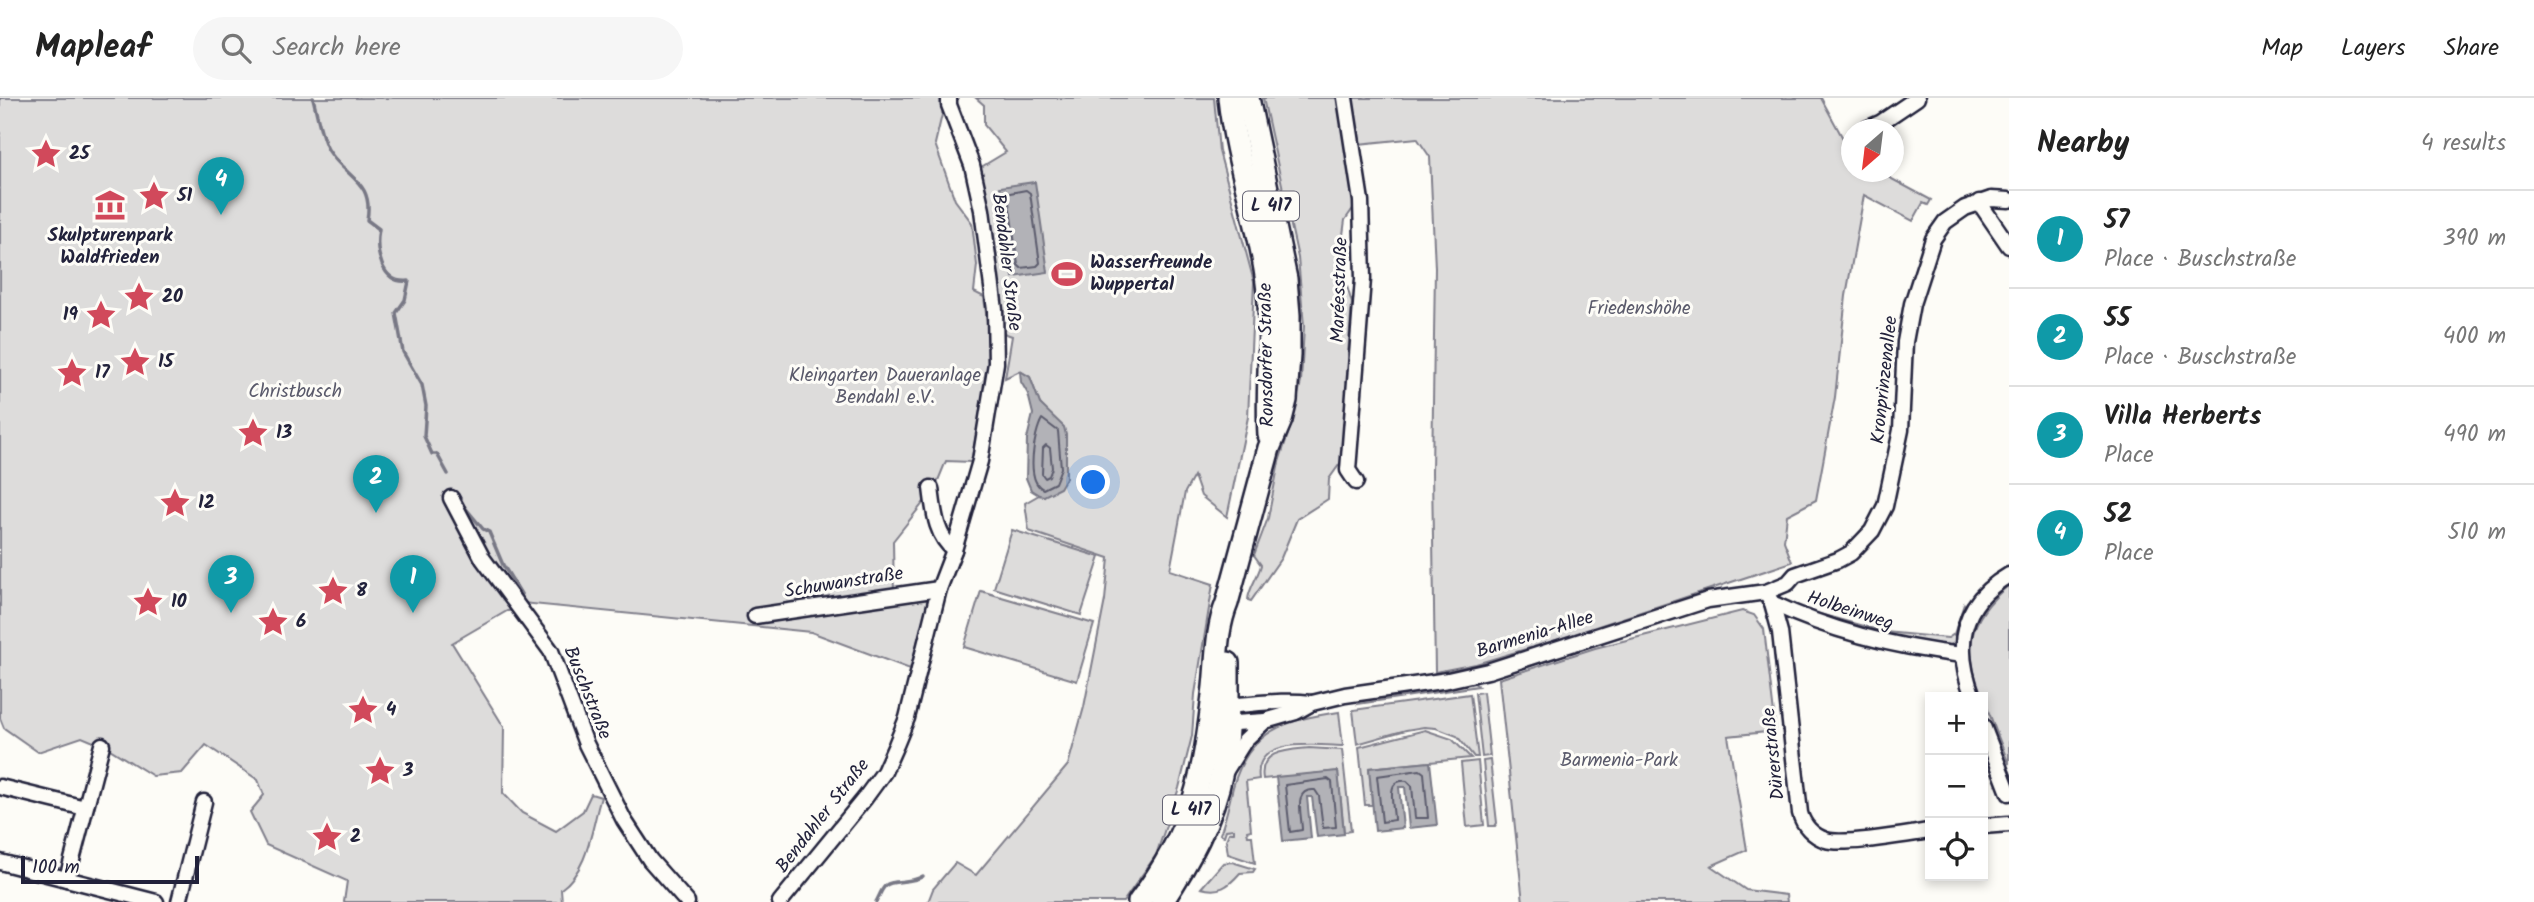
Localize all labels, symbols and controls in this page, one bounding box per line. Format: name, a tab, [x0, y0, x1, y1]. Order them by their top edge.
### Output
search box	[193, 17, 683, 80]
text: Mapleaf	[35, 22, 151, 75]
text: Search here	[273, 27, 401, 69]
icon: search	[217, 29, 255, 67]
text: Map	[2261, 29, 2303, 68]
text: Layers	[2341, 29, 2405, 68]
text: Share	[2443, 29, 2499, 68]
north arrow	[1841, 119, 1904, 182]
text: Nearby	[2037, 120, 2129, 168]
text: 4 results	[2421, 126, 2506, 162]
place icon: 25	[29, 137, 63, 171]
place label: 25	[69, 139, 91, 169]
pin: 4	[198, 157, 244, 215]
place icon: 51	[137, 179, 171, 213]
place label: 51	[176, 181, 193, 211]
museum icon: Skulpturenpark Waldfrieden	[93, 188, 127, 222]
street label: Bendahler Straße	[983, 191, 1029, 333]
road number: L 417	[1243, 192, 1299, 220]
text: 57	[2104, 200, 2129, 242]
place label: Skulpturenpark Waldfrieden	[47, 221, 173, 273]
text: 1	[2057, 221, 2063, 257]
text: 390 m	[2443, 221, 2506, 257]
street label: Maréesstraße	[1323, 236, 1357, 343]
text: Place · Buschstraße	[2104, 242, 2296, 278]
place label: Wasserfreunde Wuppertal	[1090, 248, 1212, 300]
sports icon: Wasserfreunde Wuppertal	[1050, 257, 1084, 291]
place icon: 20	[122, 280, 156, 314]
place label: 20	[162, 282, 183, 312]
street label: Ronsdorfer Straße	[1251, 282, 1283, 427]
park label: Friedenshöhe	[1587, 294, 1691, 324]
place icon: 19	[84, 298, 118, 332]
text: 55	[2104, 298, 2130, 340]
place label: 19	[63, 300, 78, 330]
street label: Kronprinzenallee	[1863, 314, 1907, 446]
text: 2	[2053, 319, 2067, 355]
text: 400 m	[2443, 319, 2506, 355]
text: Place · Buschstraße	[2104, 340, 2296, 376]
place icon: 15	[118, 345, 152, 379]
place label: 15	[158, 347, 175, 377]
place icon: 17	[55, 356, 89, 390]
place label: 17	[95, 358, 111, 388]
park label: Kleingarten Daueranlage Bendahl e.V.	[789, 361, 982, 413]
park label: Christbusch	[248, 377, 342, 407]
text: Villa Herberts	[2104, 396, 2261, 438]
place icon: 13	[236, 416, 270, 450]
text: 3	[2054, 417, 2066, 453]
text: 490 m	[2443, 417, 2506, 453]
place label: 13	[276, 418, 292, 448]
text: Place	[2104, 438, 2154, 474]
pin: 2	[353, 455, 399, 513]
your location	[1076, 465, 1110, 499]
place icon: 12	[158, 486, 192, 520]
place label: 12	[198, 488, 215, 518]
text: 52	[2104, 494, 2132, 536]
text: 4	[2054, 515, 2066, 551]
text: 510 m	[2447, 515, 2506, 551]
text: Place	[2104, 536, 2154, 572]
pin: 3	[208, 555, 254, 613]
pin: 1	[390, 555, 436, 613]
street label: Schuwanstraße	[782, 559, 906, 607]
place icon: 8	[316, 574, 350, 608]
place label: 8	[356, 576, 368, 606]
street label: Holbeinweg	[1803, 583, 1897, 639]
place icon: 10	[131, 585, 165, 619]
place label: 10	[171, 587, 187, 617]
street label: Barmenia-Allee	[1473, 603, 1598, 667]
place icon: 6	[256, 605, 290, 639]
place label: 6	[296, 607, 306, 637]
street label: Buschstraße	[555, 642, 619, 745]
map controls	[1925, 692, 1988, 881]
button: +	[1925, 692, 1988, 755]
place icon: 4	[346, 693, 380, 727]
place label: 4	[386, 695, 397, 725]
street label: Dürerstraße	[1754, 706, 1794, 802]
park label: Barmenia-Park	[1560, 746, 1678, 776]
street label: Bendahler Straße	[768, 752, 878, 880]
place icon: 3	[363, 754, 397, 788]
button: −	[1925, 755, 1988, 818]
place label: 3	[402, 756, 413, 786]
road number: L 417	[1163, 796, 1219, 824]
button: locate	[1925, 818, 1988, 881]
place icon: 2	[310, 820, 344, 854]
place label: 2	[350, 822, 361, 852]
scale bar	[21, 853, 200, 885]
text: 100 m	[32, 853, 80, 883]

